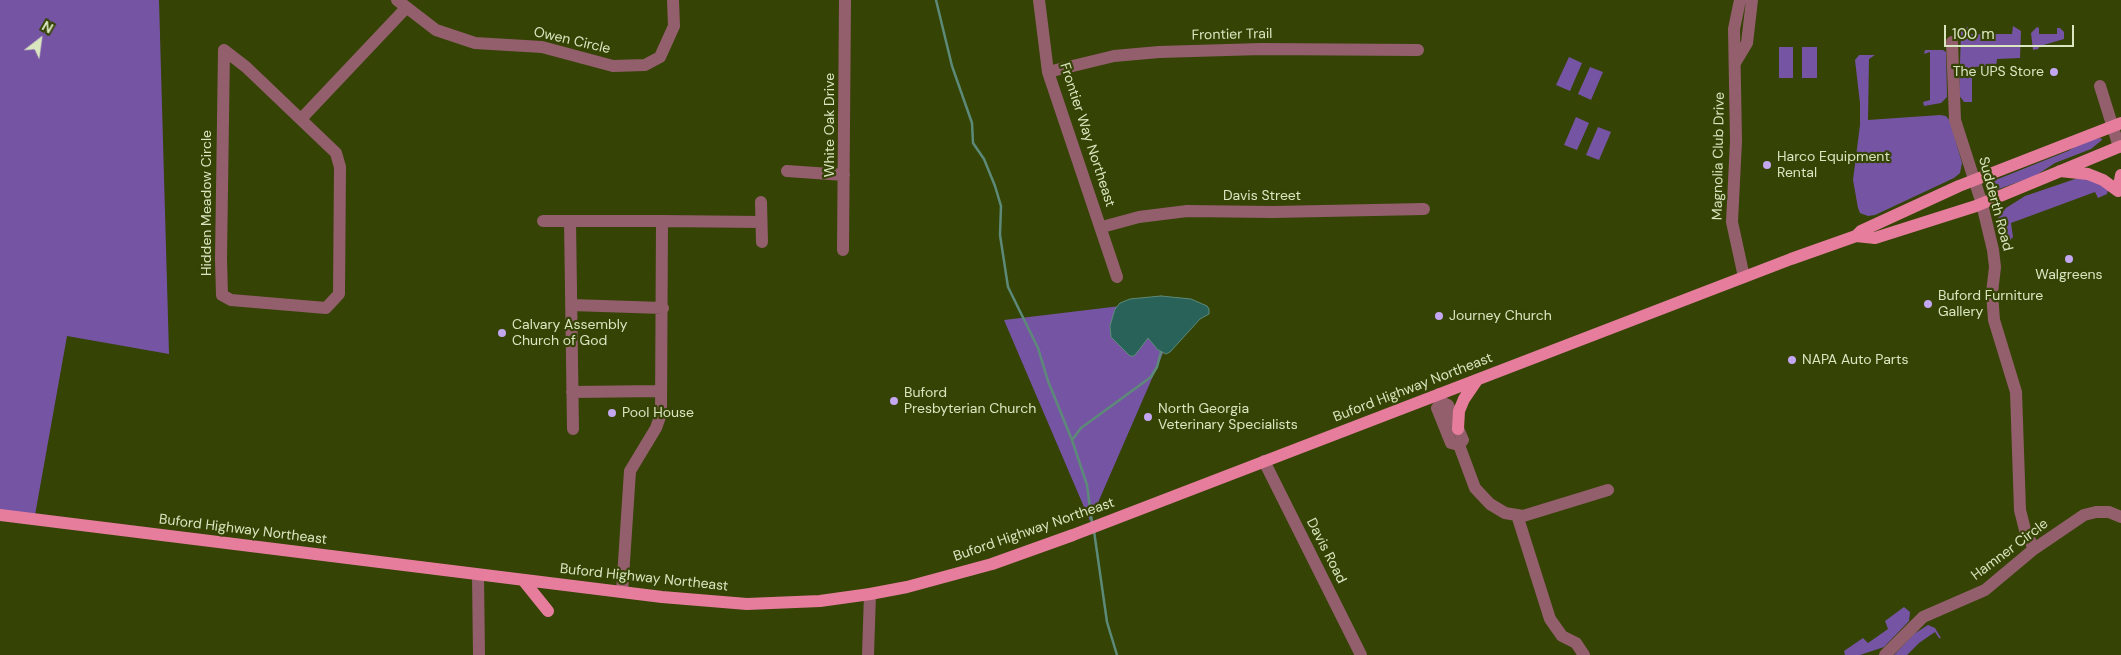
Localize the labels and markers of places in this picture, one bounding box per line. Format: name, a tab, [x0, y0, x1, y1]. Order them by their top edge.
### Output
place label: The UPS Store	[1953, 64, 2044, 80]
marker: The UPS Store	[2048, 66, 2060, 78]
place label: Harco Equipment Rental	[1777, 149, 1890, 182]
marker: Harco Equipment Rental	[1761, 159, 1773, 171]
marker: Walgreens	[2063, 253, 2075, 265]
place label: Walgreens	[2035, 267, 2103, 283]
place label: Buford Furniture Gallery	[1938, 288, 2043, 321]
marker: Buford Furniture Gallery	[1922, 298, 1934, 310]
place label: Journey Church	[1449, 308, 1552, 324]
marker: Journey Church	[1433, 310, 1445, 322]
place label: Calvary Assembly Church of God	[512, 317, 628, 350]
marker: Calvary Assembly Church of God	[496, 327, 508, 339]
place label: NAPA Auto Parts	[1802, 352, 1908, 368]
marker: NAPA Auto Parts	[1786, 354, 1798, 366]
place label: Buford Presbyterian Church	[904, 385, 1036, 418]
marker: Buford Presbyterian Church	[888, 395, 900, 407]
place label: North Georgia Veterinary Specialists	[1158, 401, 1298, 434]
place label: Pool House	[622, 405, 694, 421]
marker: Pool House	[606, 407, 618, 419]
marker: North Georgia Veterinary Specialists	[1142, 411, 1154, 423]

